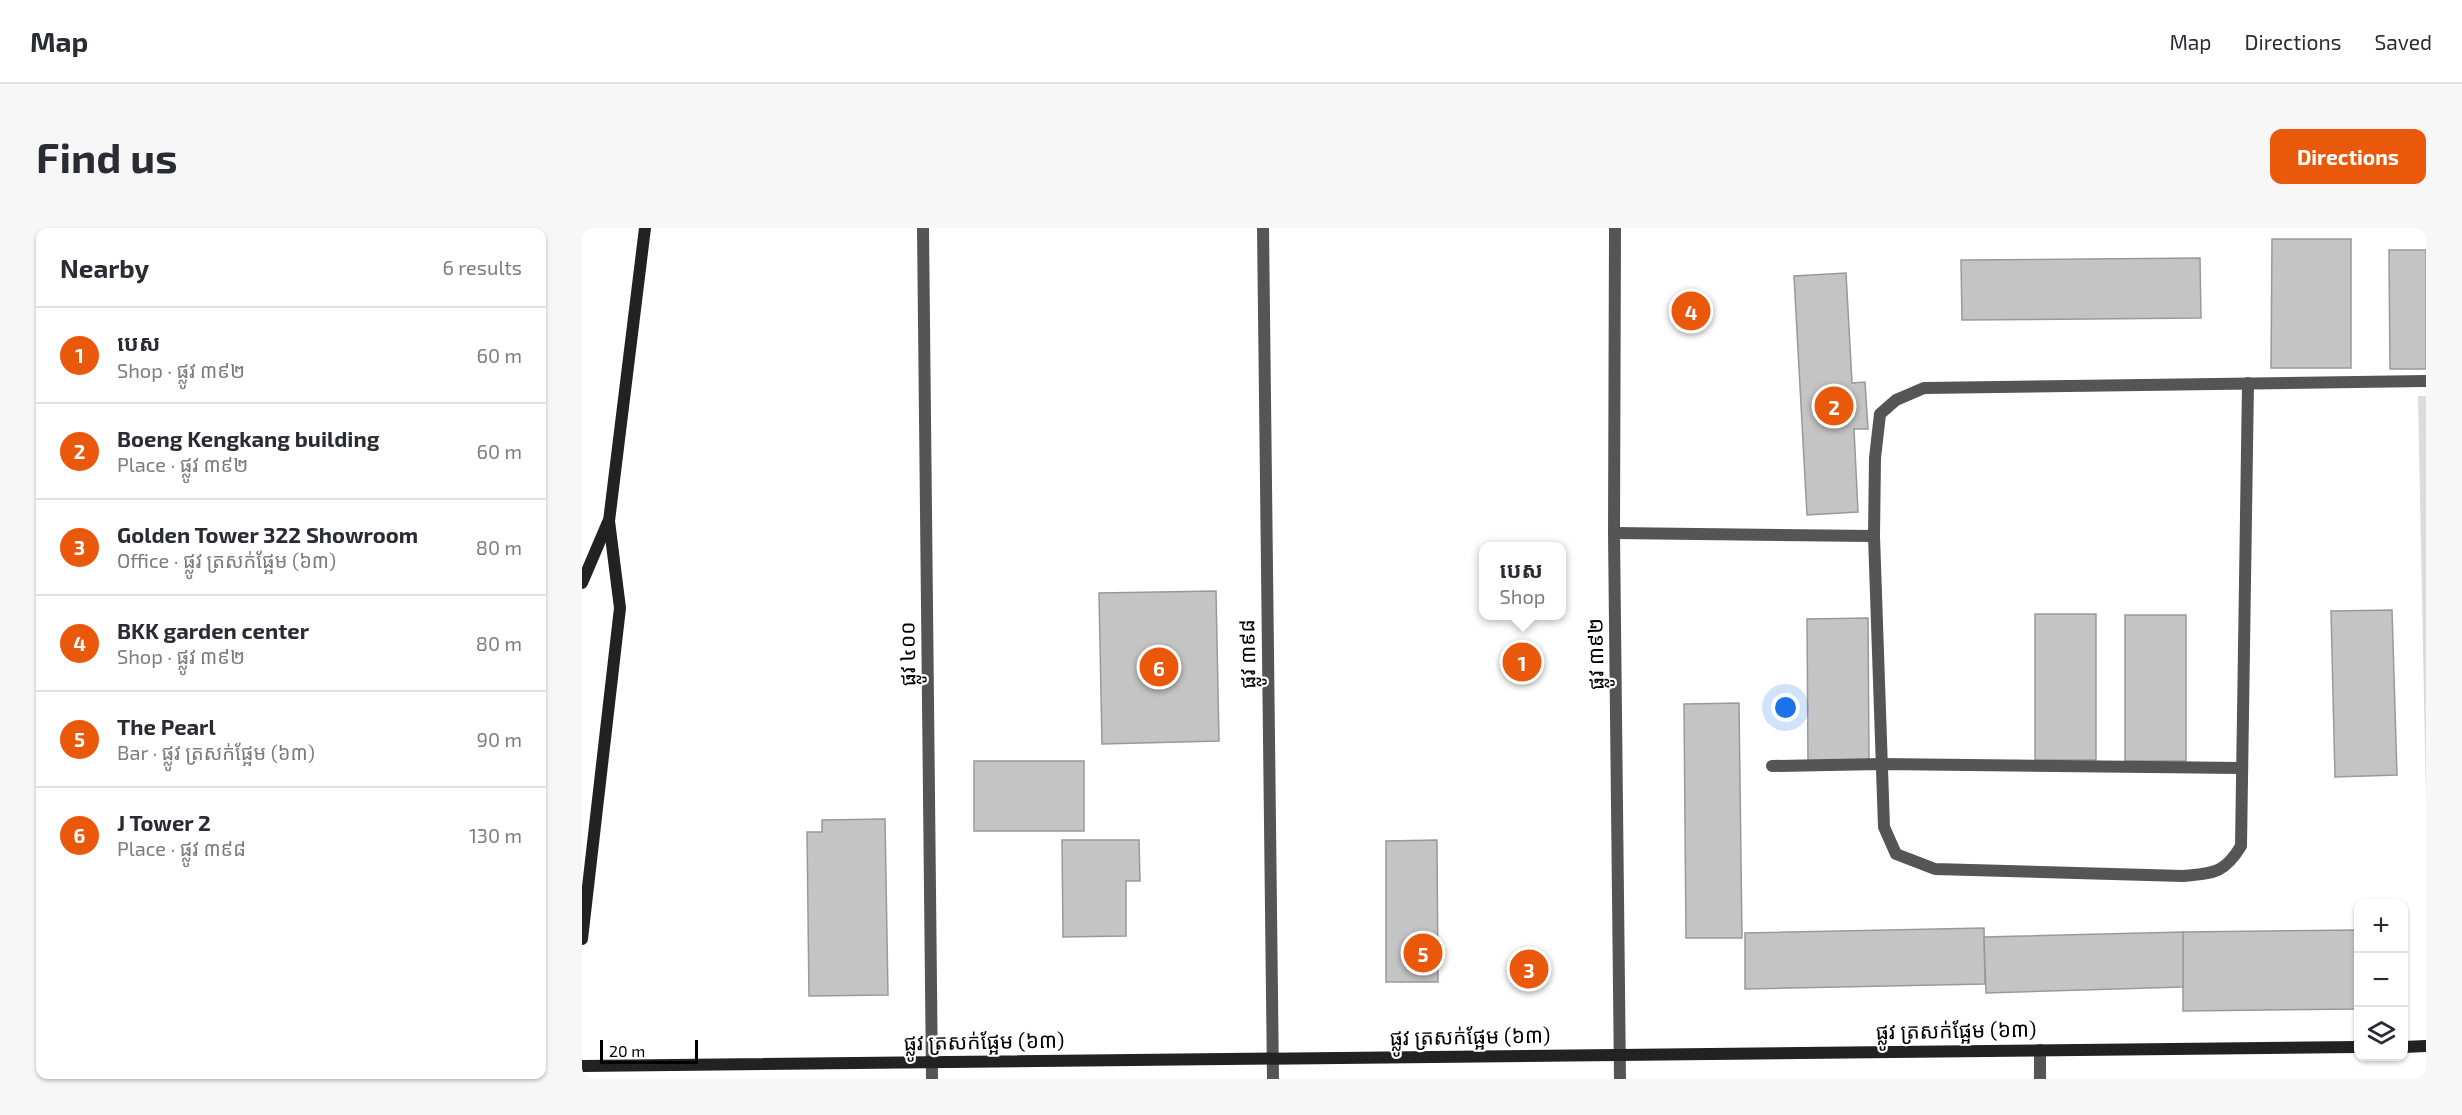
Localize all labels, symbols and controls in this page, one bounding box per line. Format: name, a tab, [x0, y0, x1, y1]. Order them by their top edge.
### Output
text: Map	[30, 24, 88, 58]
text: Map	[2169, 29, 2212, 54]
text: Directions	[2245, 29, 2341, 54]
text: Saved	[2374, 29, 2432, 54]
button: Directions	[2270, 129, 2426, 184]
text: Find us	[36, 131, 178, 181]
text: Nearby	[60, 252, 149, 283]
text: 6 results	[442, 255, 522, 279]
pin: 4	[1672, 288, 1710, 334]
text: បេស	[117, 329, 160, 355]
text: 1	[75, 343, 84, 367]
text: 60 m	[477, 343, 522, 367]
text: Shop · ផ្លូវ ៣៩២	[117, 358, 245, 382]
pin: 2	[1814, 384, 1854, 429]
text: Boeng Kengkang building	[117, 425, 379, 451]
text: 2	[74, 439, 85, 463]
text: 60 m	[477, 439, 522, 463]
text: Place · ផ្លូវ ៣៩២	[117, 452, 248, 476]
text: Golden Tower 322 Showroom	[117, 521, 418, 547]
text: 3	[74, 535, 85, 559]
text: 80 m	[476, 535, 522, 559]
popup	[1479, 542, 1566, 620]
text: Office · ផ្លូវ ត្រសក់ផ្អែម (៦៣)	[117, 548, 336, 572]
text: បេស	[1500, 556, 1543, 582]
text: Shop	[1500, 584, 1545, 608]
text: BKK garden center	[117, 617, 309, 643]
street label: ផ្លូវ ៣៩២	[1581, 618, 1616, 690]
street label: ផ្លូវ ៣៩៨	[1233, 619, 1268, 689]
street label: ផ្លូវ ៤០០	[893, 621, 928, 687]
text: 4	[73, 631, 86, 655]
text: 80 m	[476, 631, 522, 655]
pin: 1	[1502, 640, 1542, 684]
text: Shop · ផ្លូវ ៣៩២	[117, 644, 245, 668]
pin: 6	[1140, 644, 1178, 690]
your location	[1771, 693, 1800, 722]
text: The Pearl	[117, 713, 216, 739]
text: 5	[74, 727, 85, 751]
text: 90 m	[477, 727, 522, 751]
text: Bar · ផ្លូវ ត្រសក់ផ្អែម (៦៣)	[117, 740, 315, 764]
text: J Tower 2	[117, 809, 211, 835]
text: 6	[74, 823, 85, 847]
text: 130 m	[469, 823, 522, 847]
text: Place · ផ្លូវ ៣៩៨	[117, 836, 246, 860]
map controls	[2354, 899, 2408, 1061]
button: +	[2354, 899, 2408, 953]
pin: 5	[1404, 930, 1442, 976]
pin: 3	[1510, 946, 1548, 992]
button: −	[2354, 953, 2408, 1007]
button: layers	[2354, 1007, 2408, 1061]
street label: ផ្លូវ ត្រសក់ផ្អែម (៦៣)	[1875, 1016, 2037, 1052]
street label: ផ្លូវ ត្រសក់ផ្អែម (៦៣)	[1389, 1022, 1551, 1058]
street label: ផ្លូវ ត្រសក់ផ្អែម (៦៣)	[903, 1027, 1065, 1063]
scale bar	[600, 1037, 698, 1064]
text: 20 m	[609, 1041, 645, 1060]

